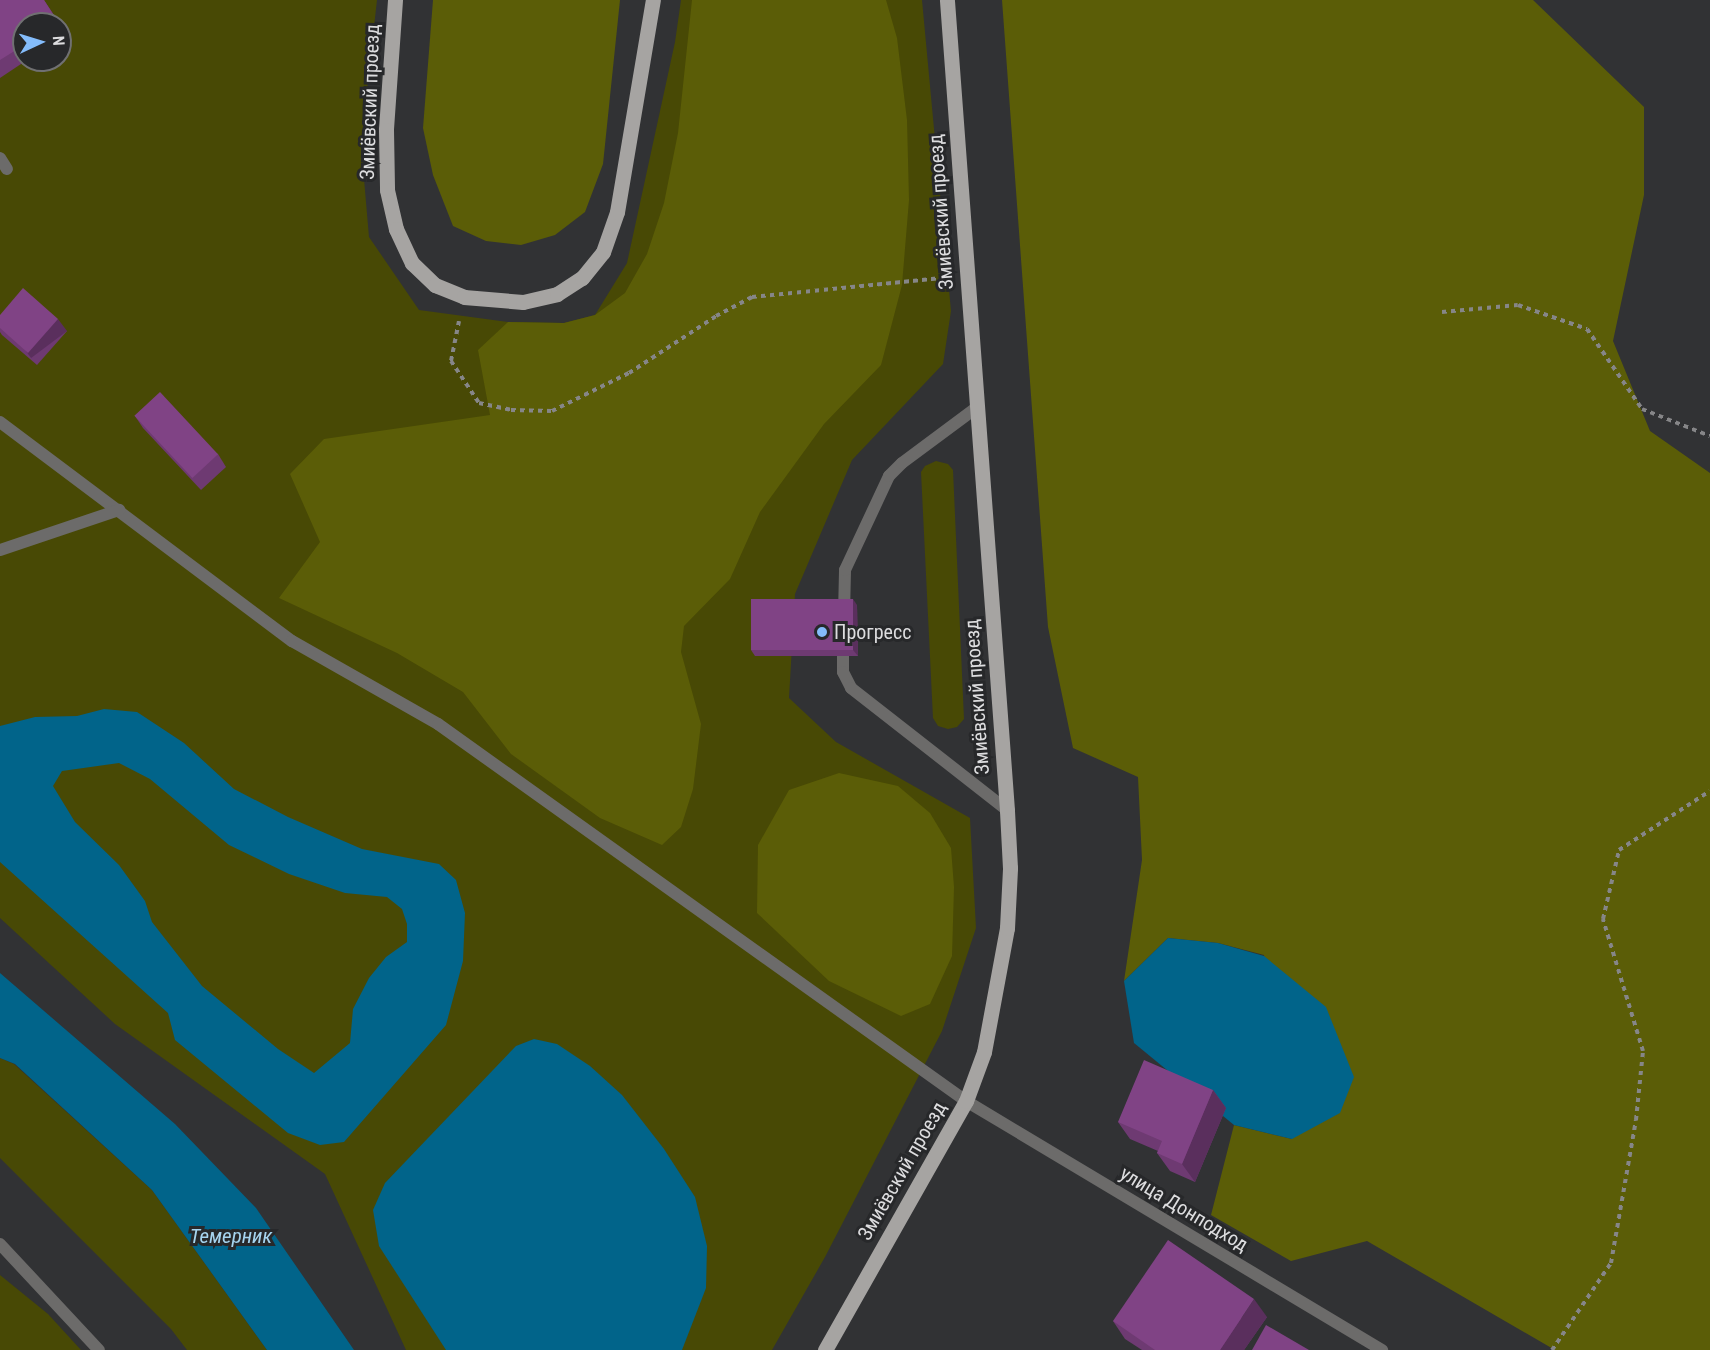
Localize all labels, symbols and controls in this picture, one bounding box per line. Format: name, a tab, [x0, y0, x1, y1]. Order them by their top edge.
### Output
north arrow	[12, 12, 72, 72]
street label: Змиёвский проезд	[355, 24, 385, 180]
text: N	[49, 35, 68, 46]
street label: Змиёвский проезд	[924, 133, 958, 291]
street label: Змиёвский проезд	[960, 618, 994, 776]
place label: Прогресс	[834, 620, 911, 644]
marker: Прогресс	[815, 625, 829, 639]
street label: Змиёвский проезд	[853, 1098, 951, 1244]
street label: улица Донподход	[1116, 1161, 1252, 1257]
water label: Темерник	[190, 1223, 272, 1249]

